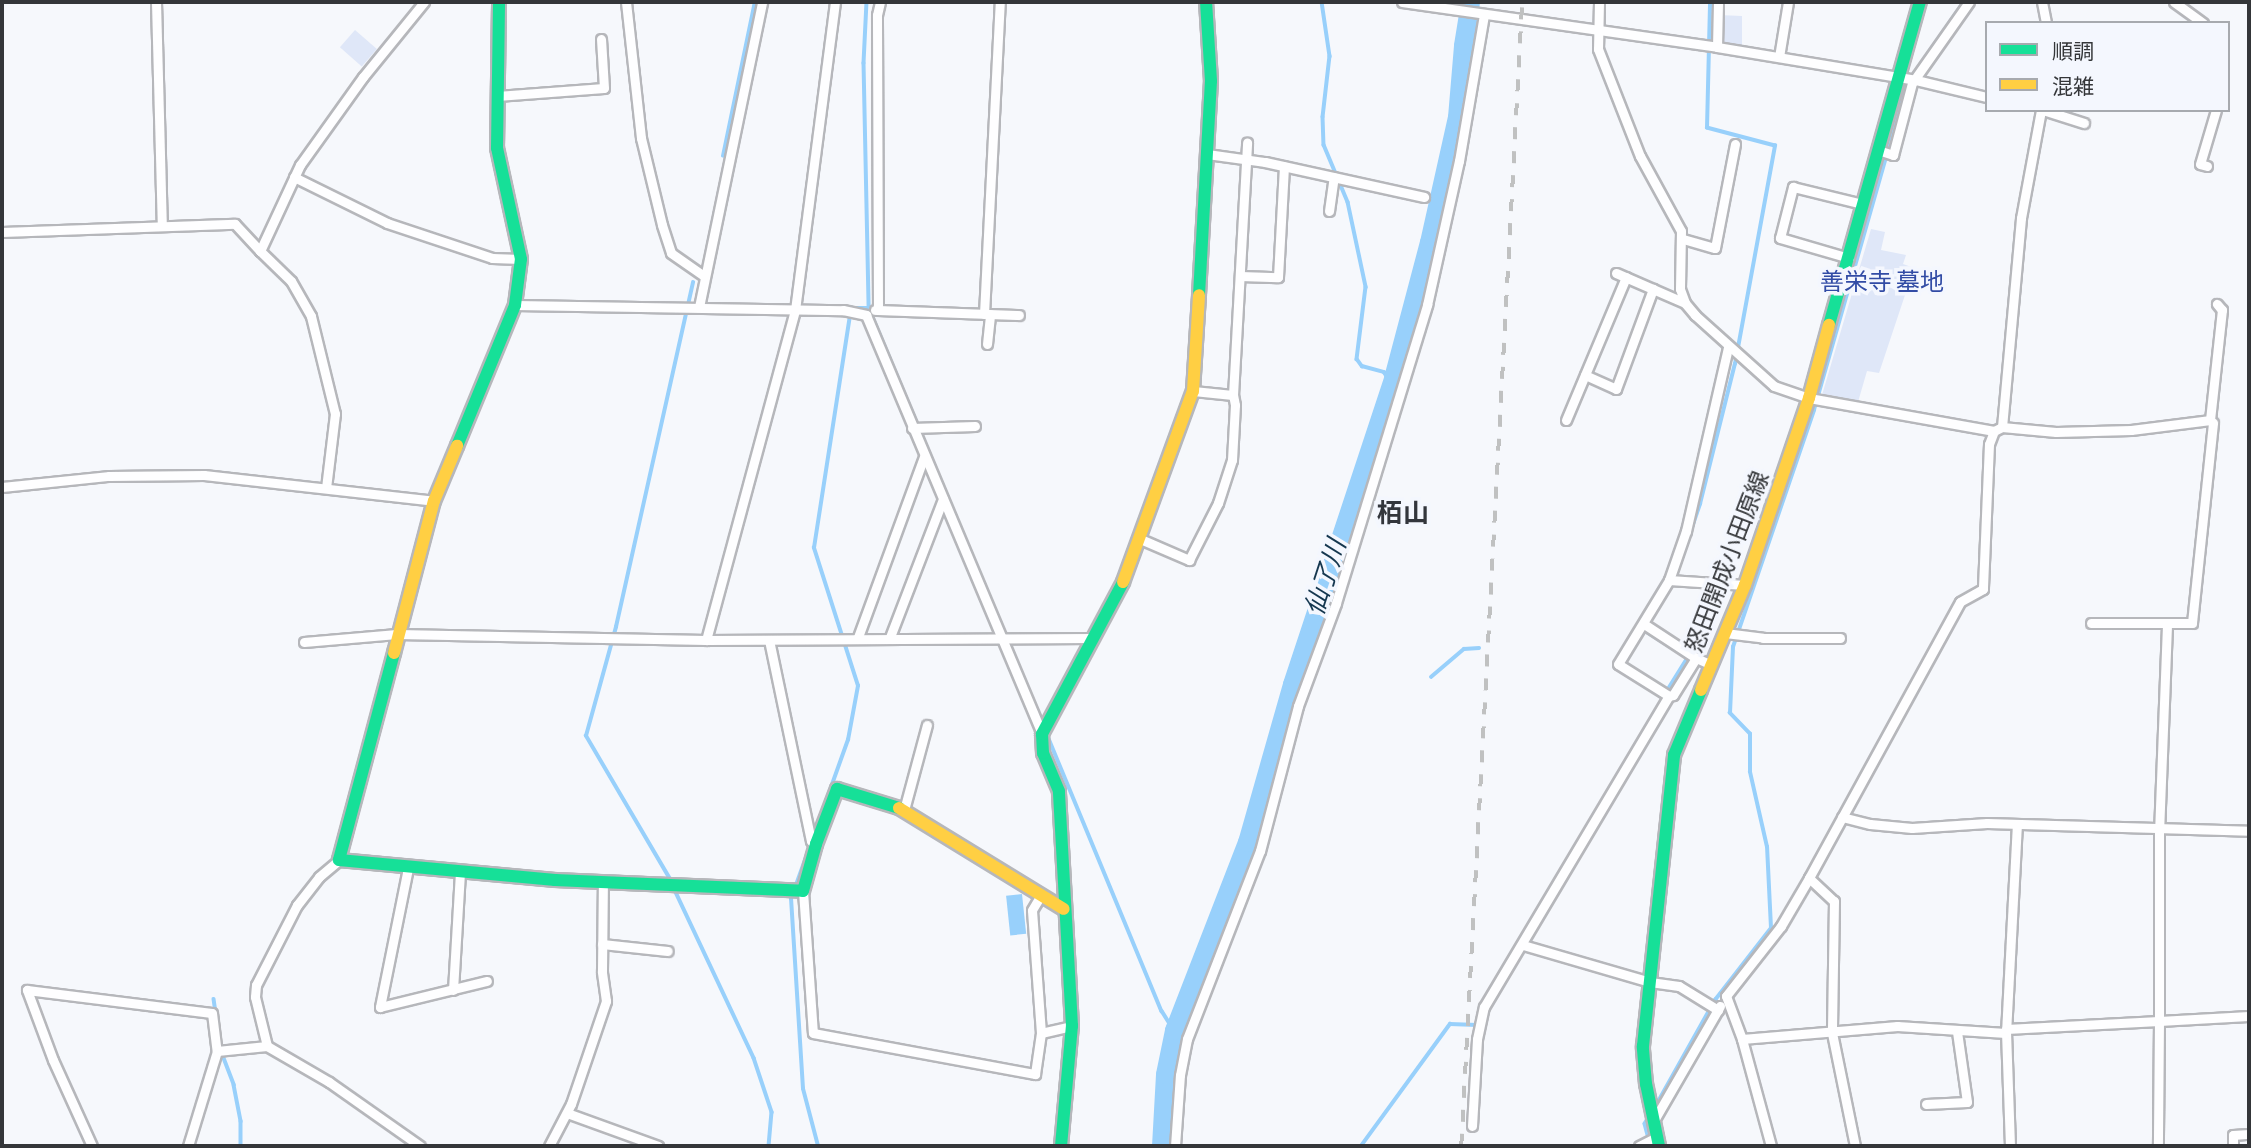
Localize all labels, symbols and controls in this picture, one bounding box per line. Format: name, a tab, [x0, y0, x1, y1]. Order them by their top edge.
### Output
legend	[1985, 21, 2230, 112]
text: 順調	[2052, 40, 2094, 65]
text: 混雑	[2052, 75, 2094, 100]
park label: 善栄寺 墓地	[1820, 269, 1944, 297]
street label: 怒田開成小田原線	[1680, 467, 1776, 657]
district label: 栢山	[1377, 499, 1429, 531]
water label: 仙了川	[1300, 536, 1354, 620]

